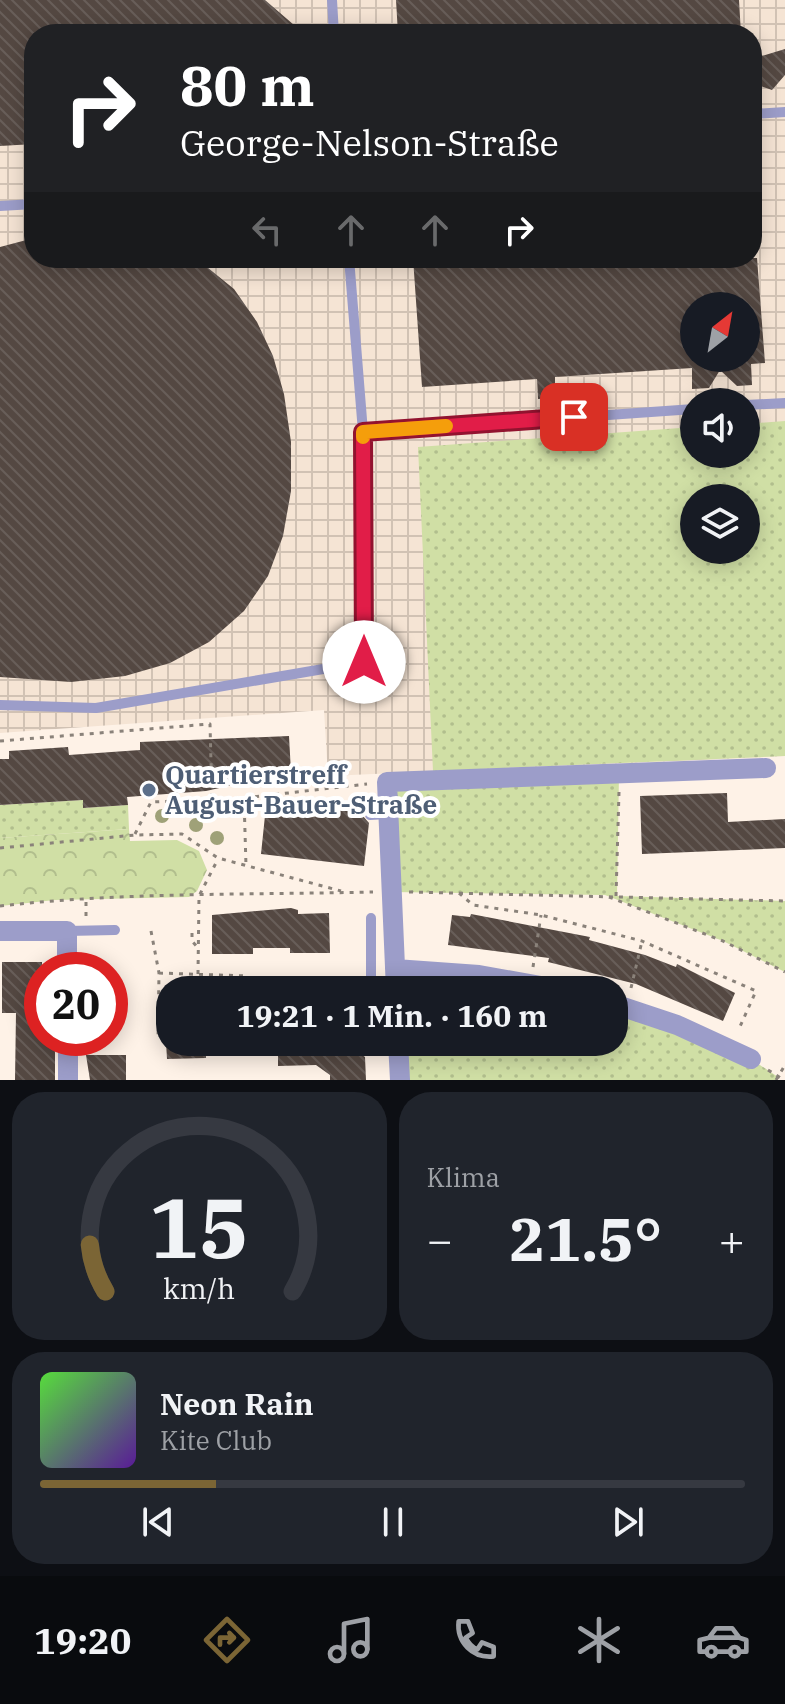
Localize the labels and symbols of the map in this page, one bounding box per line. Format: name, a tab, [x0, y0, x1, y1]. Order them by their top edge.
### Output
north arrow	[680, 292, 760, 372]
pin	[540, 383, 608, 451]
position arrow	[322, 620, 406, 704]
place label: Quartierstreff August-Bauer-Straße	[165, 757, 437, 821]
marker: Quartierstreff August-Bauer-Straße	[140, 781, 158, 799]
speed limit sign: 20	[24, 952, 128, 1056]

